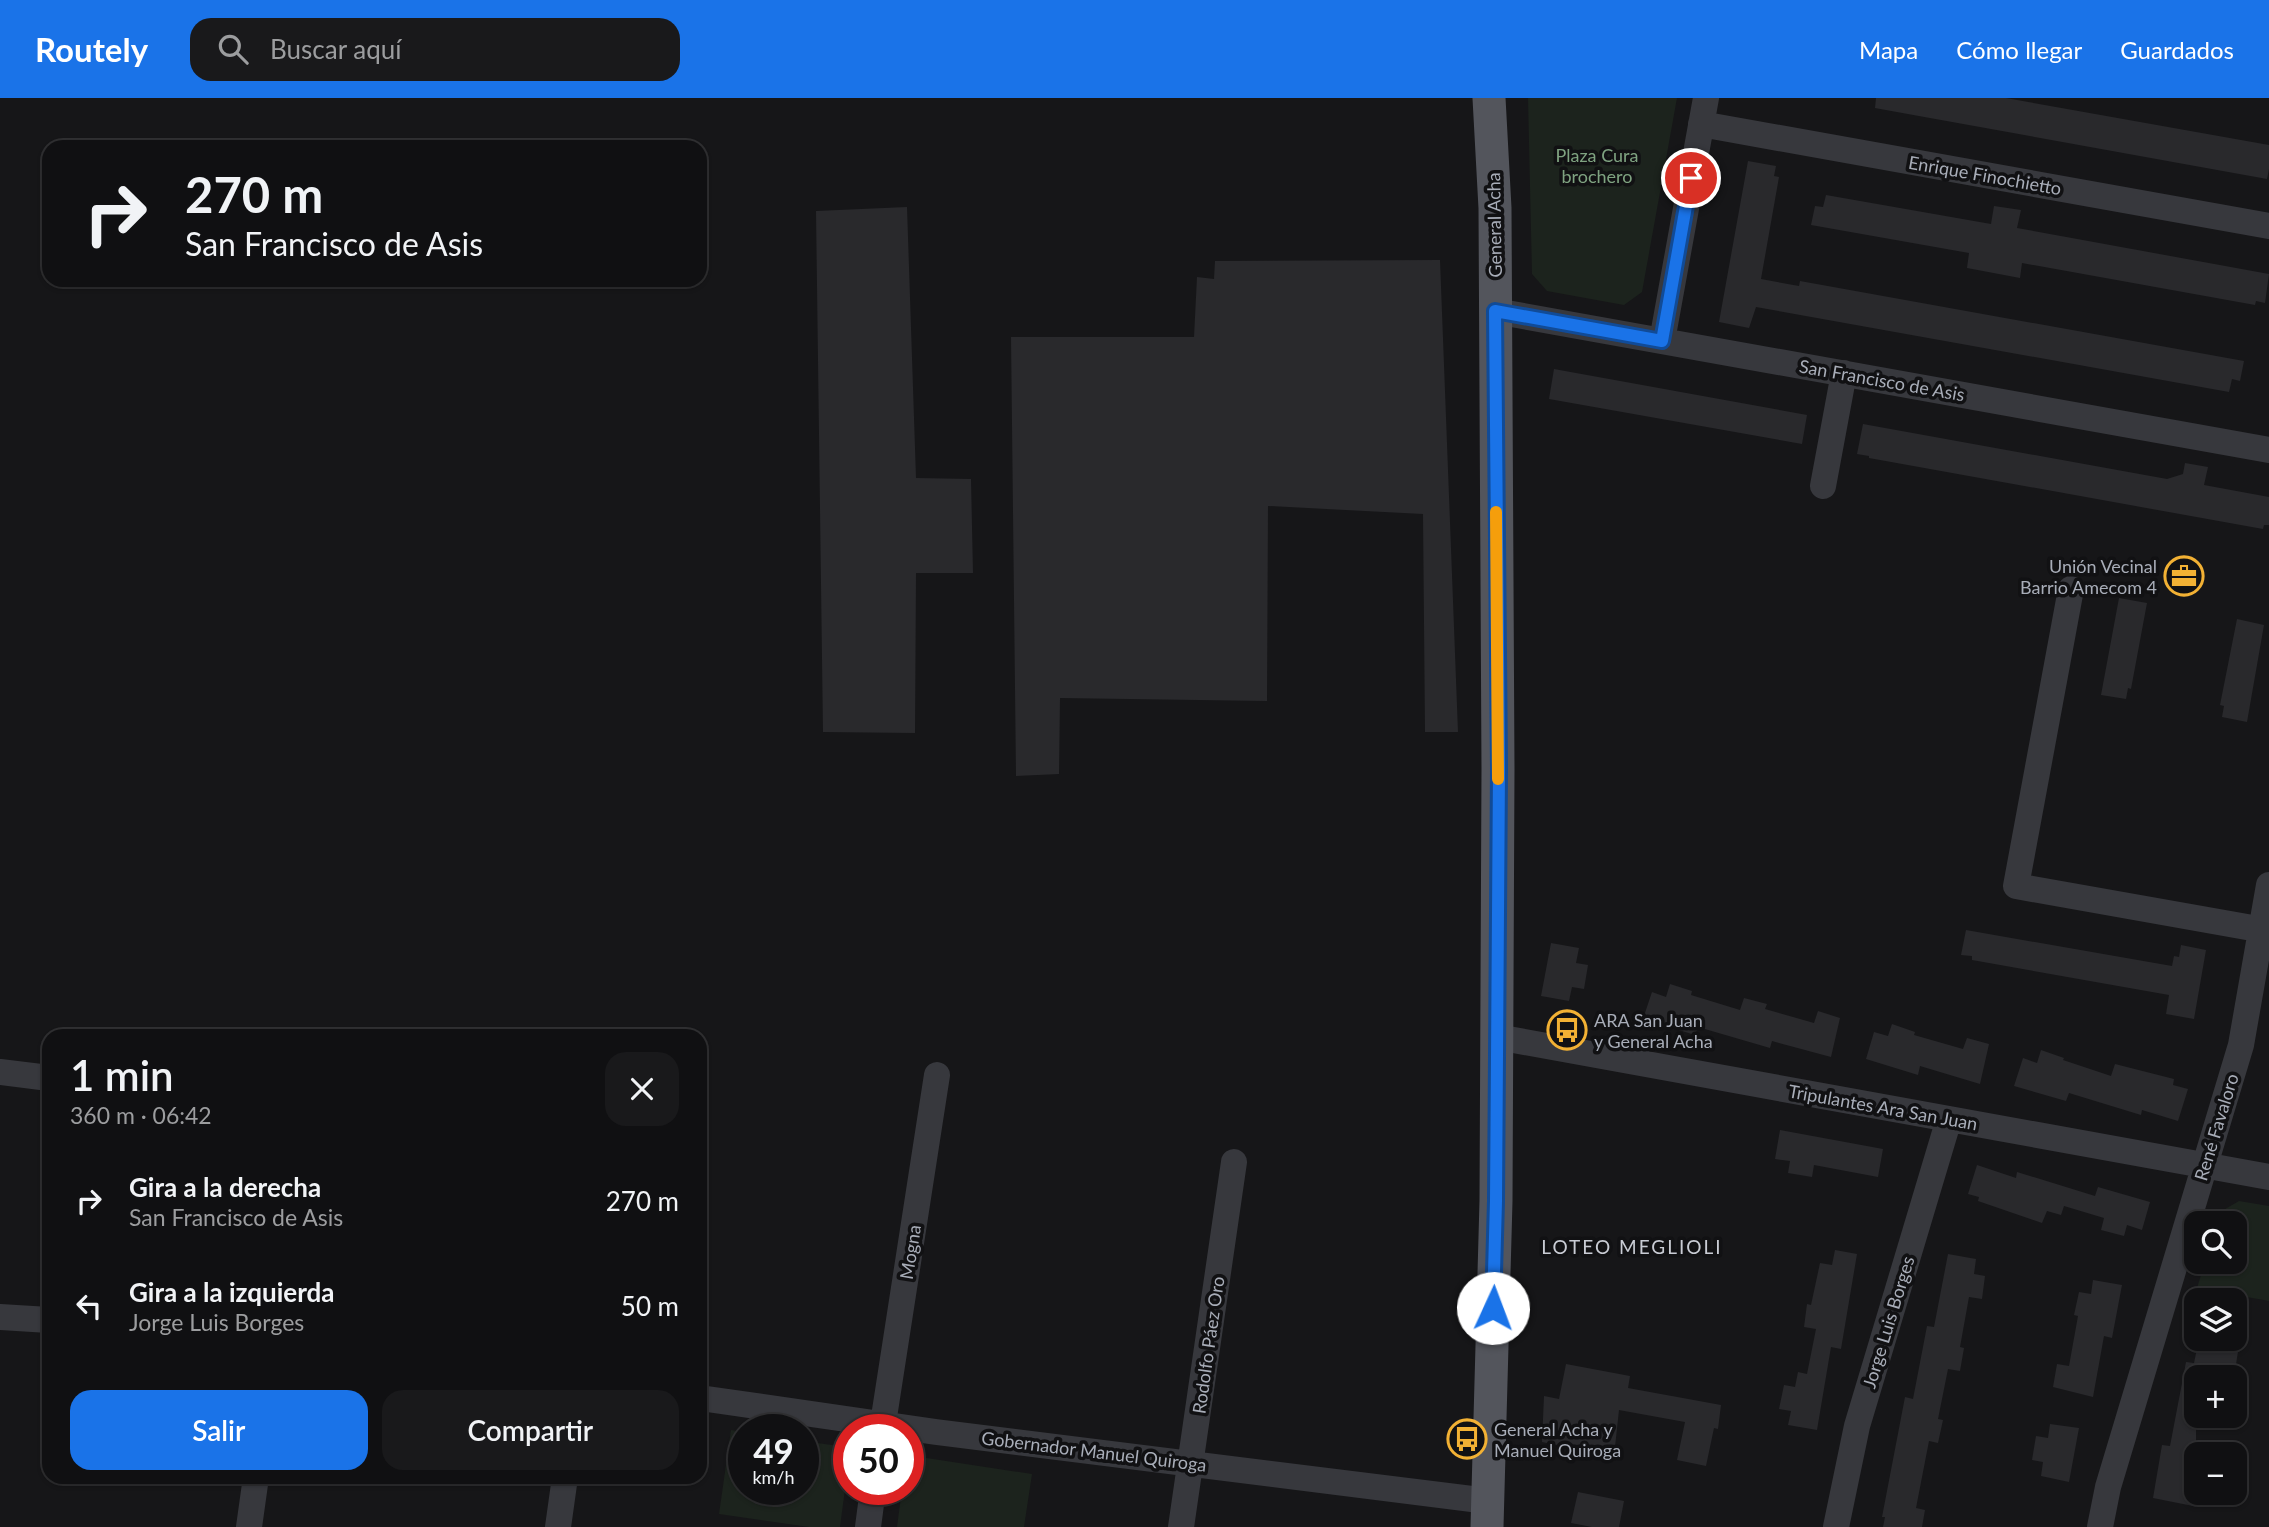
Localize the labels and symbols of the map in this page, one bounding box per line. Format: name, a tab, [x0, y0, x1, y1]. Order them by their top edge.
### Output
park label: Plaza Cura brochero	[1556, 144, 1638, 187]
pin	[1661, 148, 1721, 208]
street label: Enrique Finochietto	[1907, 151, 2063, 199]
street label: General Acha	[1482, 172, 1506, 278]
street label: San Francisco de Asis	[1798, 355, 1967, 405]
place label: Unión Vecinal Barrio Amecom 4	[2020, 555, 2157, 598]
office icon: Unión Vecinal Barrio Amecom 4	[2163, 555, 2205, 597]
bus stop icon: ARA San Juan y General Acha	[1546, 1009, 1588, 1051]
place label: ARA San Juan y General Acha	[1594, 1009, 1713, 1052]
street label: René Favaloro	[2189, 1071, 2243, 1183]
street label: Tripulantes Ara San Juan	[1787, 1080, 1979, 1134]
street label: Mogna	[895, 1223, 925, 1281]
district label: LOTEO MEGLIOLI	[1541, 1235, 1723, 1258]
street label: Jorge Luis Borges	[1857, 1253, 1919, 1391]
position arrow	[1456, 1271, 1530, 1345]
street label: Rodolfo Páez Oro	[1187, 1275, 1229, 1415]
speed limit sign: 50	[833, 1414, 924, 1505]
bus stop icon: General Acha y Manuel Quiroga	[1446, 1418, 1488, 1460]
place label: General Acha y Manuel Quiroga	[1494, 1418, 1621, 1461]
street label: Gobernador Manuel Quiroga	[980, 1426, 1208, 1476]

